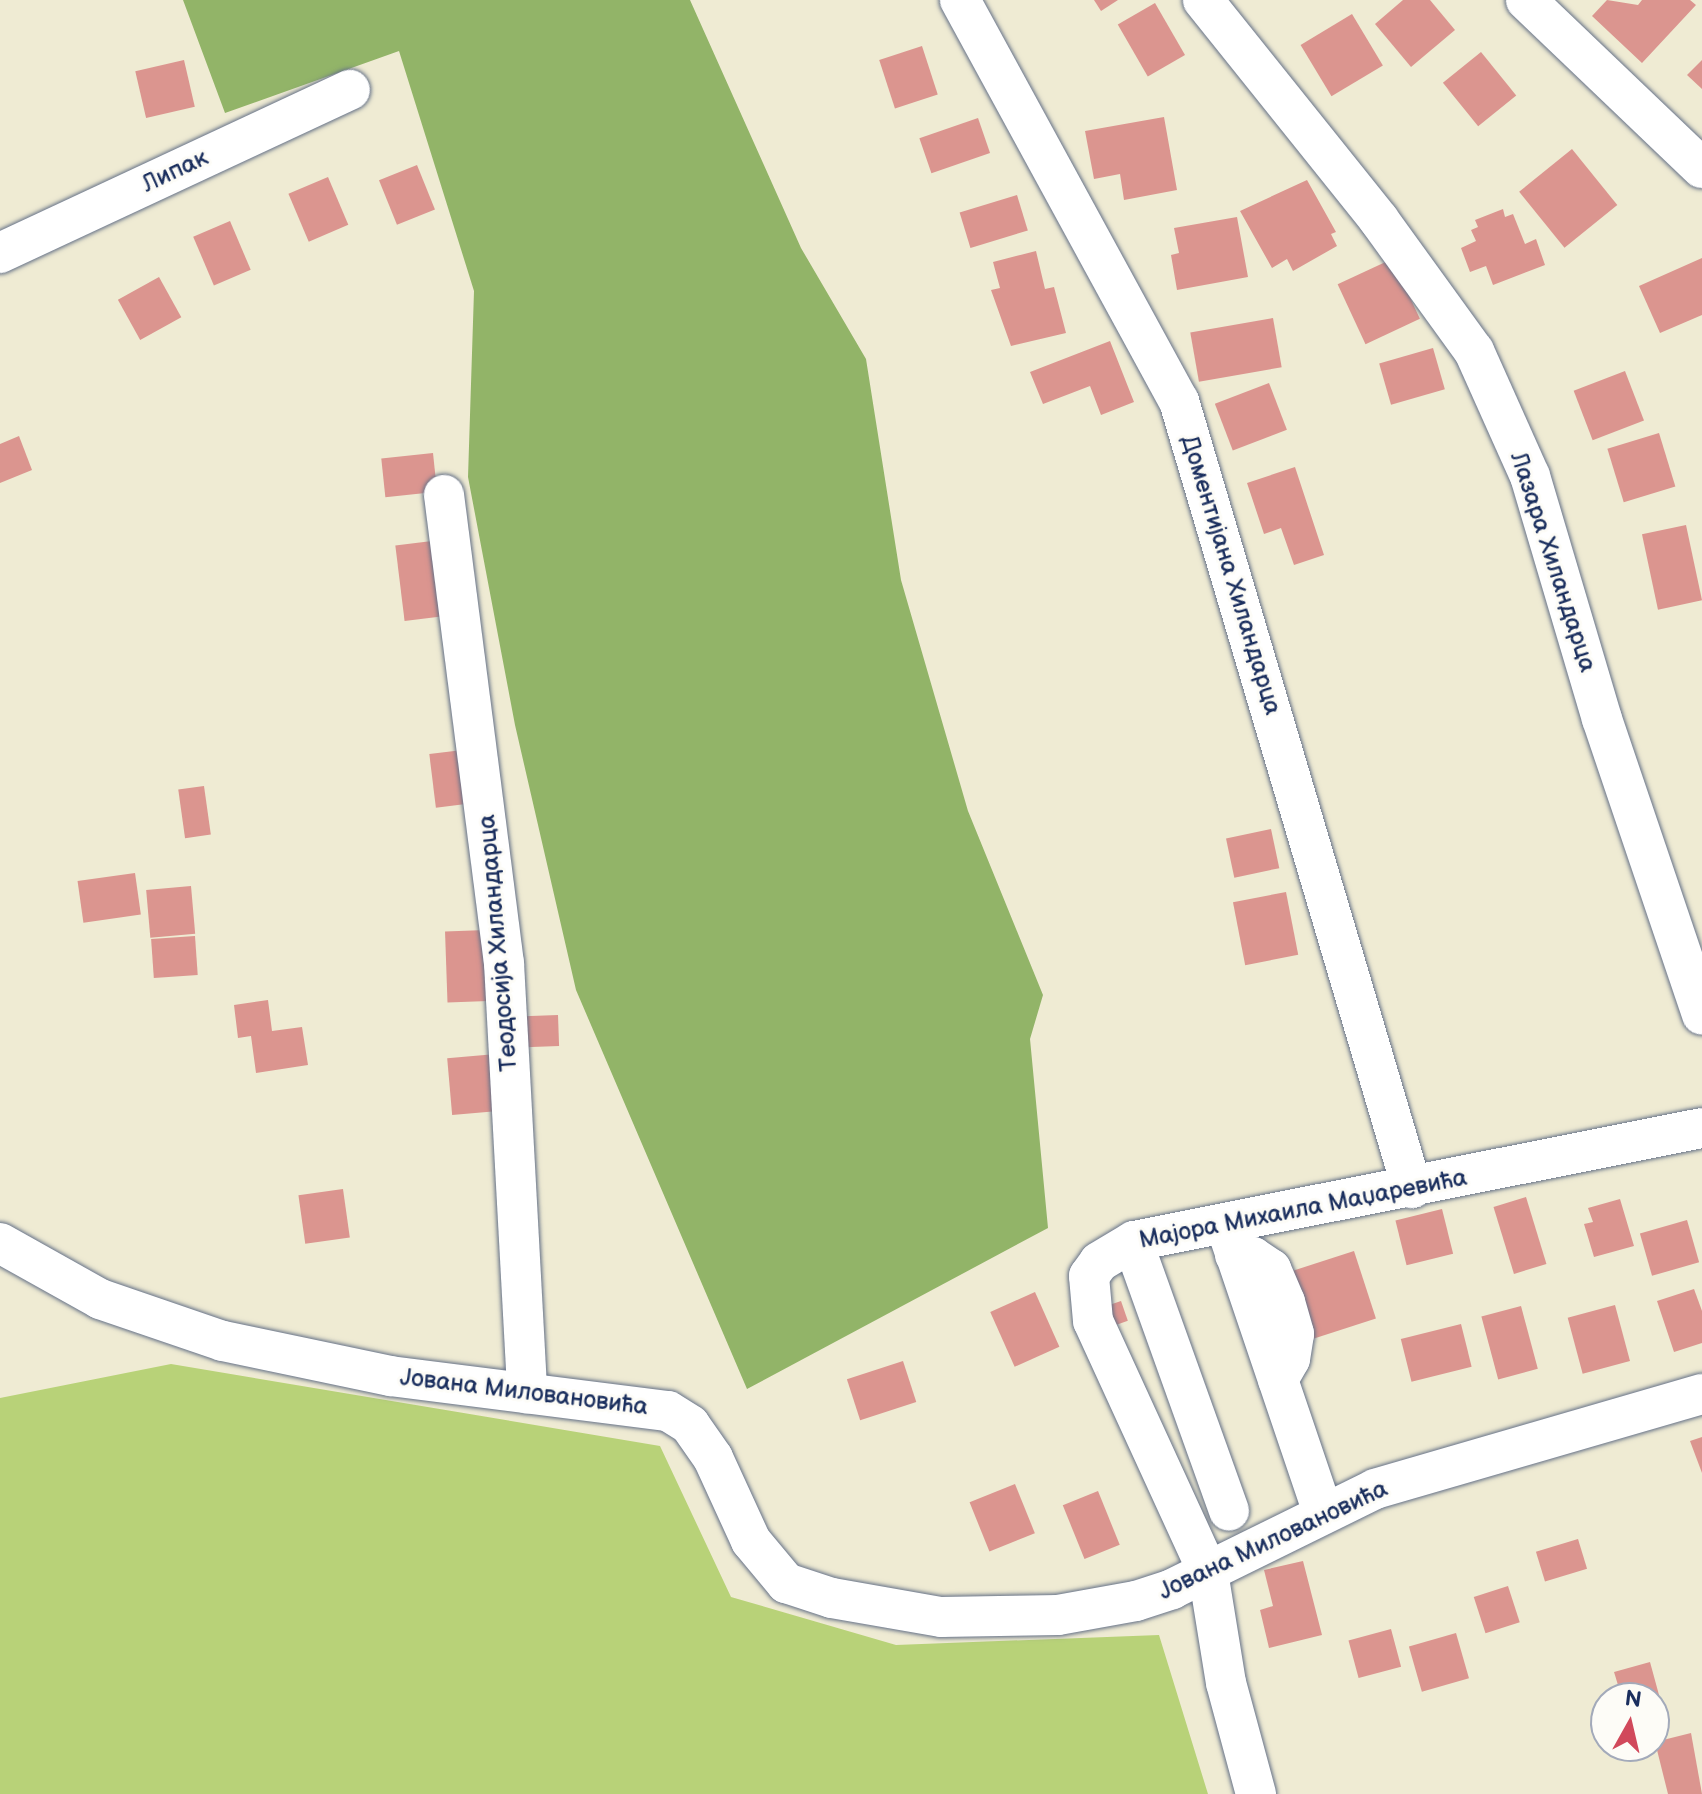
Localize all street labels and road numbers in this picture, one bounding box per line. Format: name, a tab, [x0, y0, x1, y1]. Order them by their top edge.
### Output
street label: Липак	[137, 143, 213, 199]
street label: Доментијана Хиландарца	[1175, 432, 1287, 718]
street label: Лазара Хиландарца	[1504, 449, 1602, 675]
street label: Теодосија Хиландарца	[472, 813, 524, 1073]
street label: Мајора Михаила Маџаревића	[1137, 1163, 1469, 1255]
street label: Јована Миловановића	[398, 1363, 650, 1421]
street label: Јована Миловановића	[1154, 1474, 1392, 1606]

